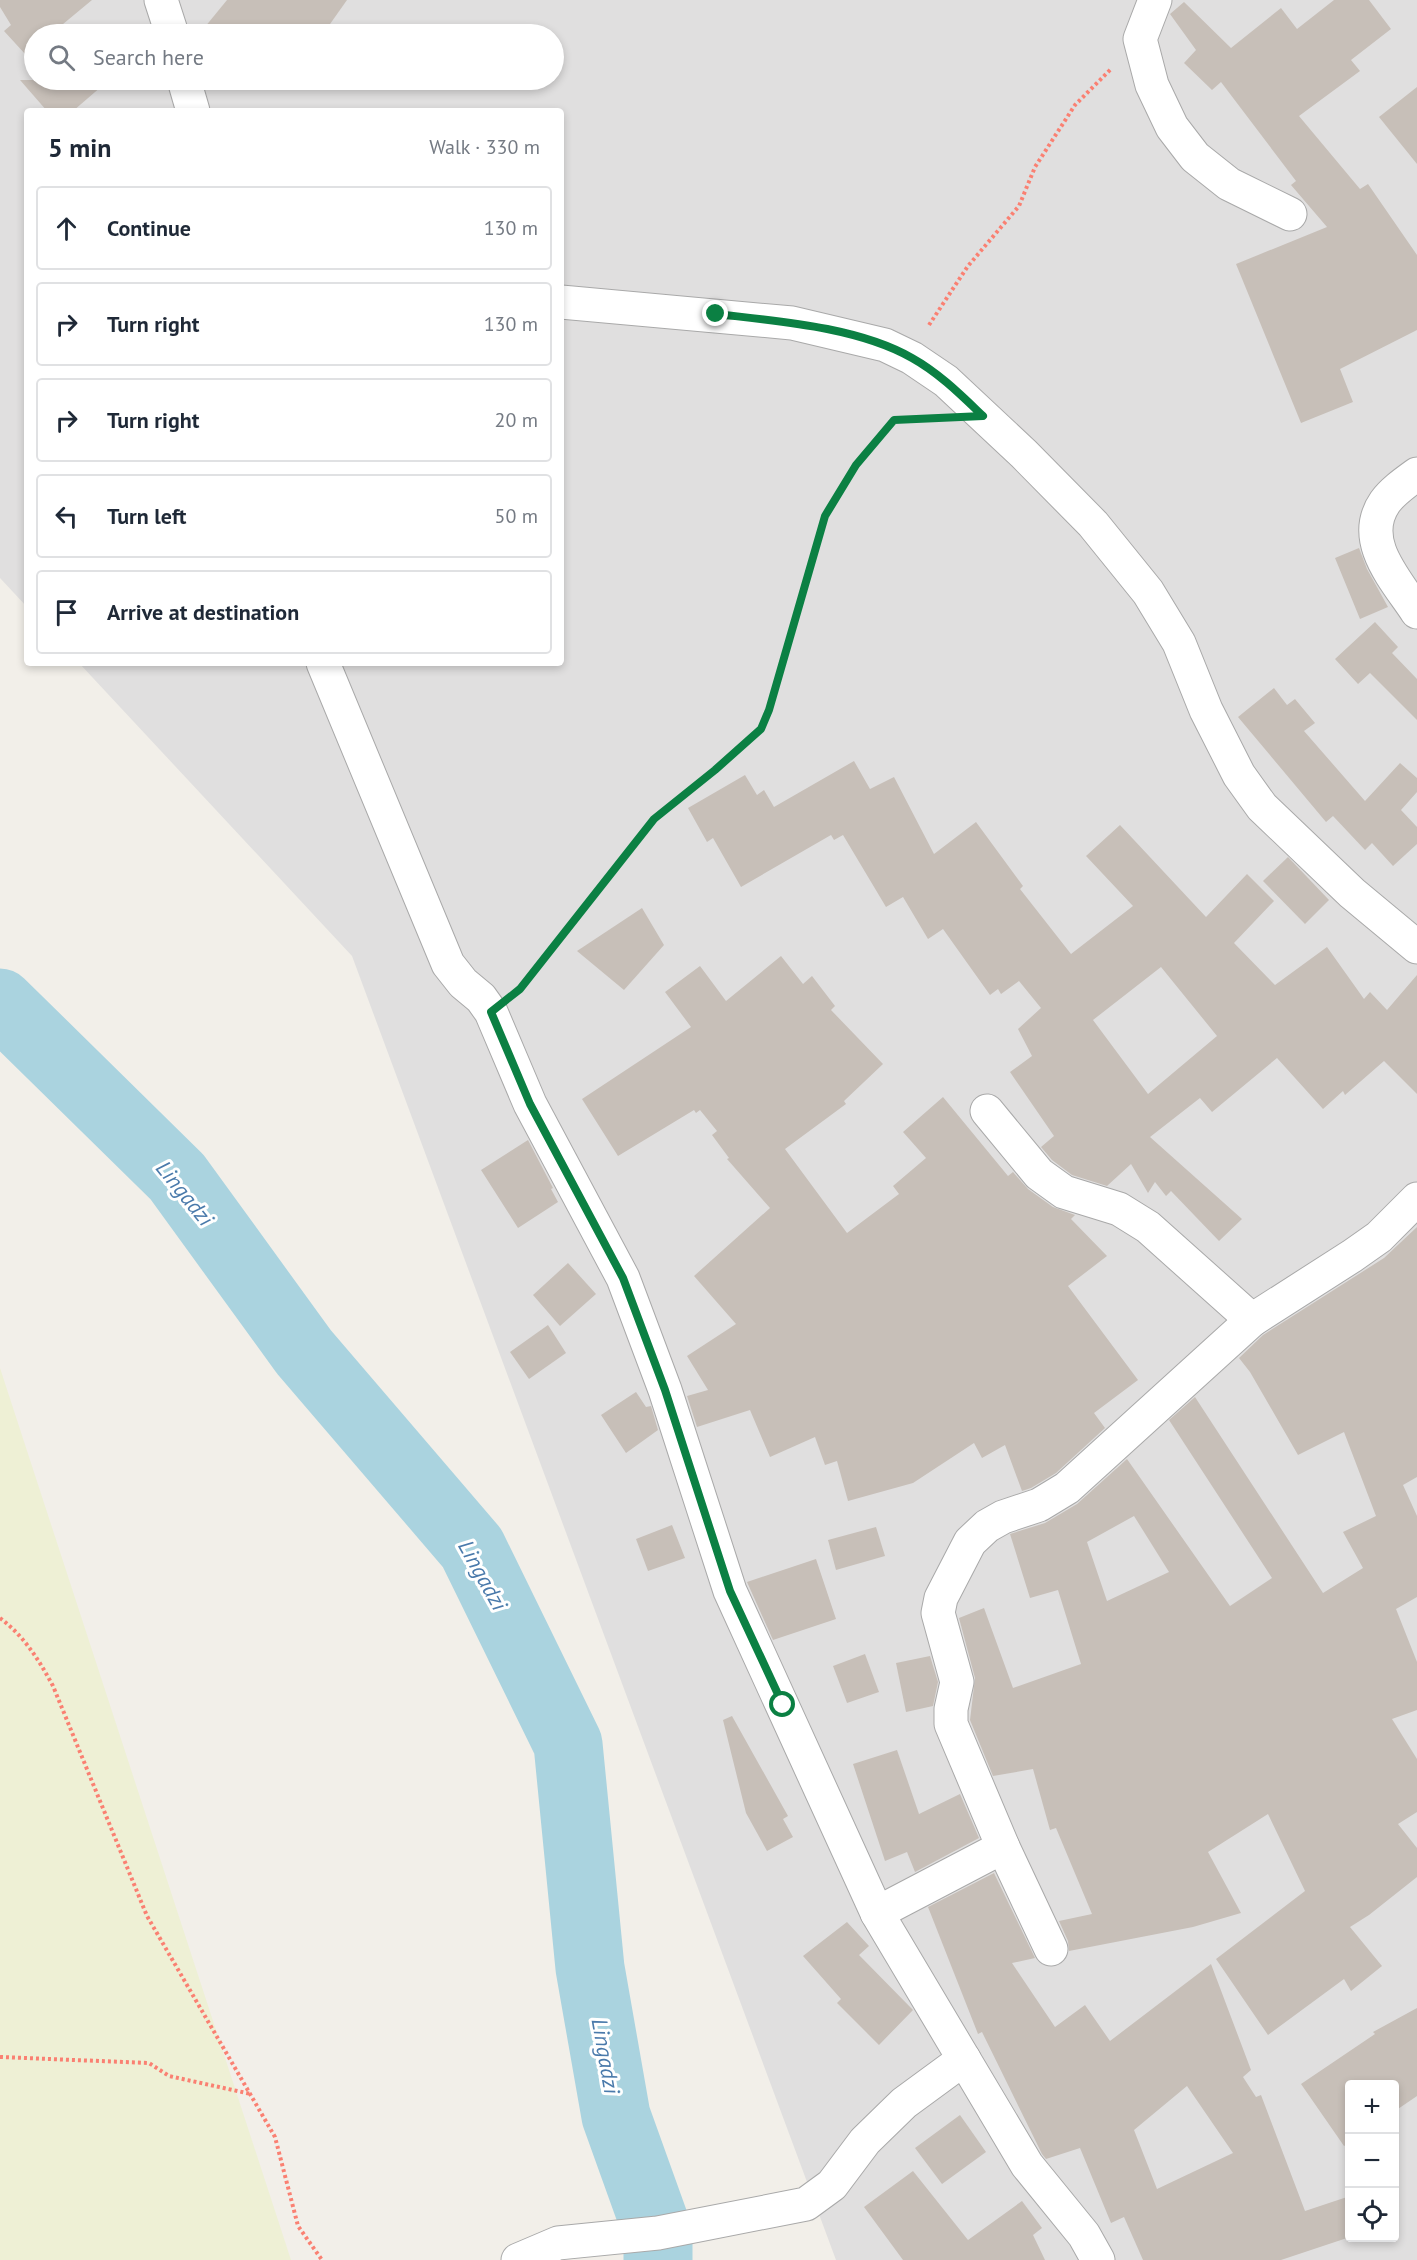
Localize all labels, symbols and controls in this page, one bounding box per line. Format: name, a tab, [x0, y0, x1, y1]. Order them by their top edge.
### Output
search box	[24, 24, 564, 90]
icon: search	[45, 41, 78, 74]
text: Search here	[93, 43, 204, 71]
text: 5 min	[48, 131, 111, 164]
text: Walk · 330 m	[429, 134, 540, 160]
icon: ahead	[50, 212, 83, 245]
text: Continue	[107, 214, 191, 242]
text: 130 m	[484, 215, 538, 241]
route end	[702, 300, 728, 326]
icon: right	[50, 308, 83, 341]
text: Turn right	[107, 310, 199, 338]
text: 130 m	[484, 311, 538, 337]
icon: right	[50, 404, 83, 437]
text: Turn right	[107, 406, 199, 434]
text: 20 m	[495, 407, 538, 433]
icon: left	[50, 500, 83, 533]
text: Turn left	[107, 502, 187, 530]
text: 50 m	[495, 503, 538, 529]
icon: arrive	[50, 596, 83, 629]
text: Arrive at destination	[107, 598, 299, 626]
water label: Lingadzi	[150, 1155, 221, 1232]
water label: Lingadzi	[452, 1535, 514, 1616]
route start	[769, 1691, 795, 1717]
water label: Lingadzi	[586, 2016, 627, 2097]
map controls	[1345, 2080, 1399, 2242]
button: +	[1345, 2080, 1399, 2134]
button: −	[1345, 2134, 1399, 2188]
button: locate	[1345, 2188, 1399, 2242]

